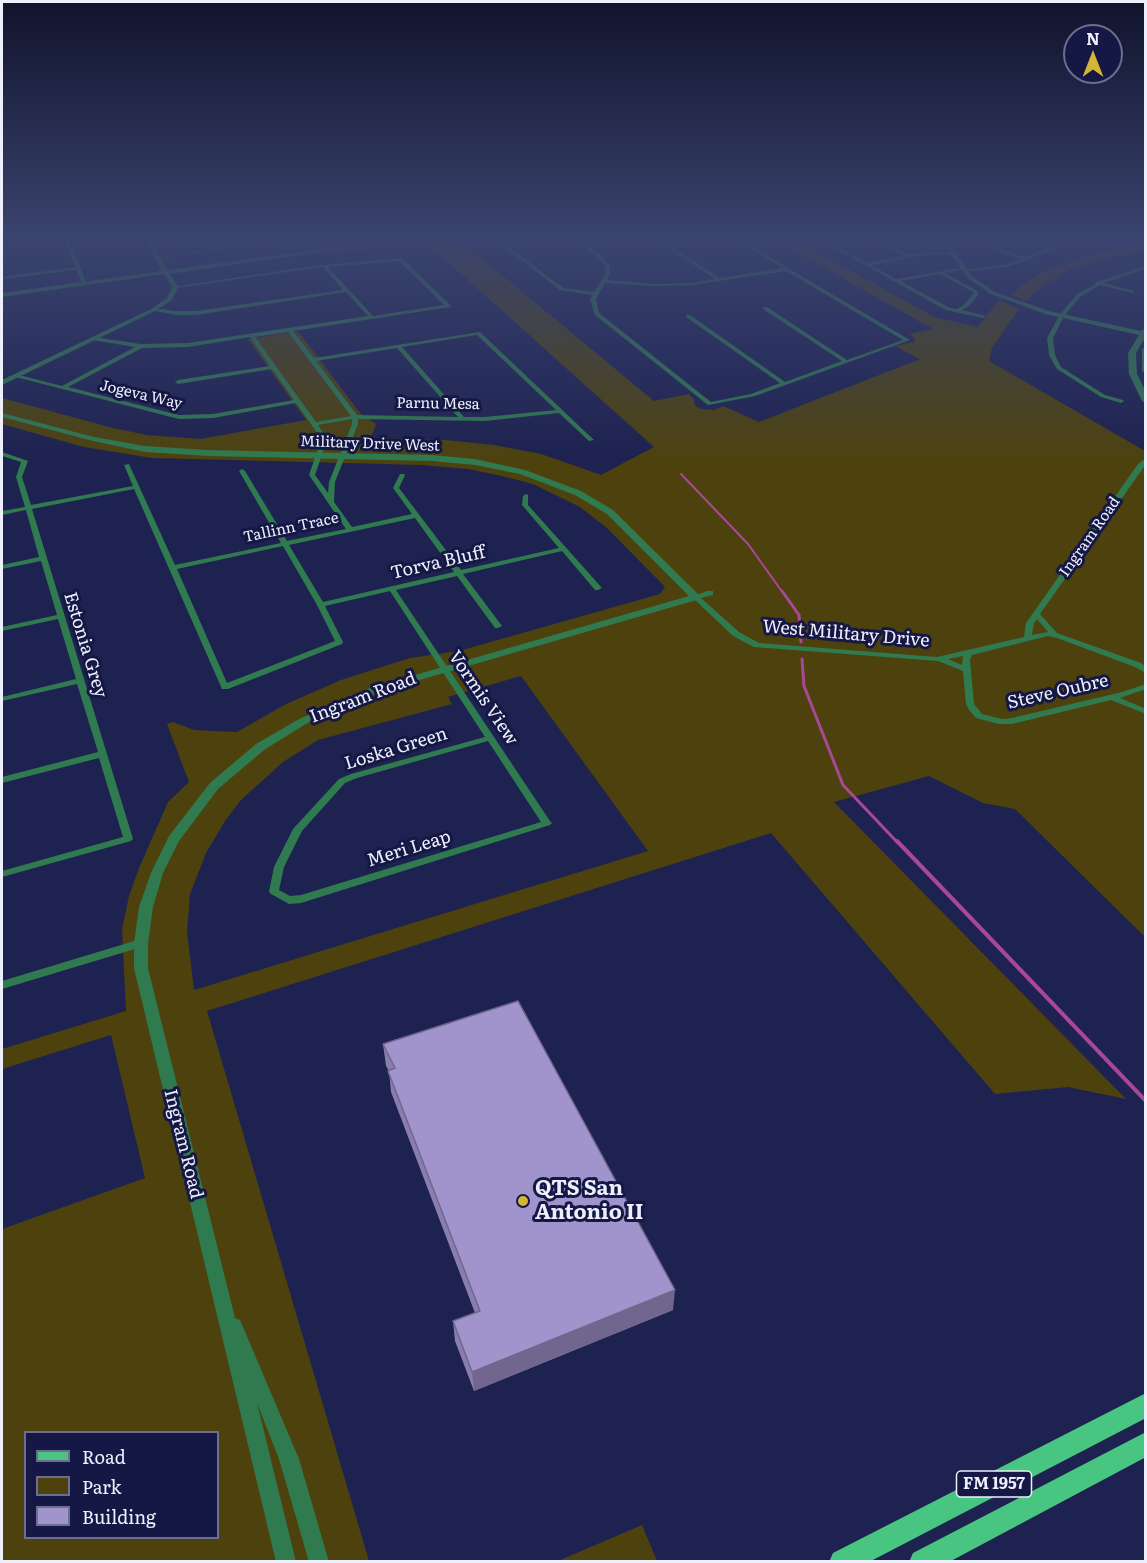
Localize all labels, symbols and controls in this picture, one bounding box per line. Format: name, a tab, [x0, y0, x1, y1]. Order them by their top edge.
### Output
north arrow	[1063, 24, 1123, 84]
text: N	[1086, 26, 1100, 50]
street label: Jogeva Way	[98, 377, 184, 413]
street label: Parnu Mesa	[396, 394, 480, 414]
street label: Military Drive West	[300, 433, 440, 455]
street label: Ingram Road	[1056, 494, 1124, 580]
street label: Tallinn Trace	[242, 509, 340, 547]
street label: Torva Bluff	[389, 542, 487, 584]
street label: Estonia Grey	[59, 589, 111, 701]
street label: West Military Drive	[762, 616, 930, 652]
street label: Vormis View	[444, 647, 522, 749]
street label: Ingram Road	[307, 668, 419, 728]
street label: Steve Oubre	[1005, 670, 1111, 714]
street label: Loska Green	[342, 723, 450, 775]
street label: Meri Leap	[365, 826, 453, 872]
street label: Ingram Road	[159, 1087, 207, 1201]
place label: QTS San Antonio II	[535, 1176, 643, 1226]
marker: QTS San Antonio II	[516, 1194, 530, 1208]
legend	[24, 1431, 219, 1539]
text: Road	[82, 1443, 126, 1470]
road number: FM 1957	[956, 1471, 1032, 1497]
text: Park	[82, 1473, 121, 1500]
text: Building	[82, 1503, 156, 1530]

